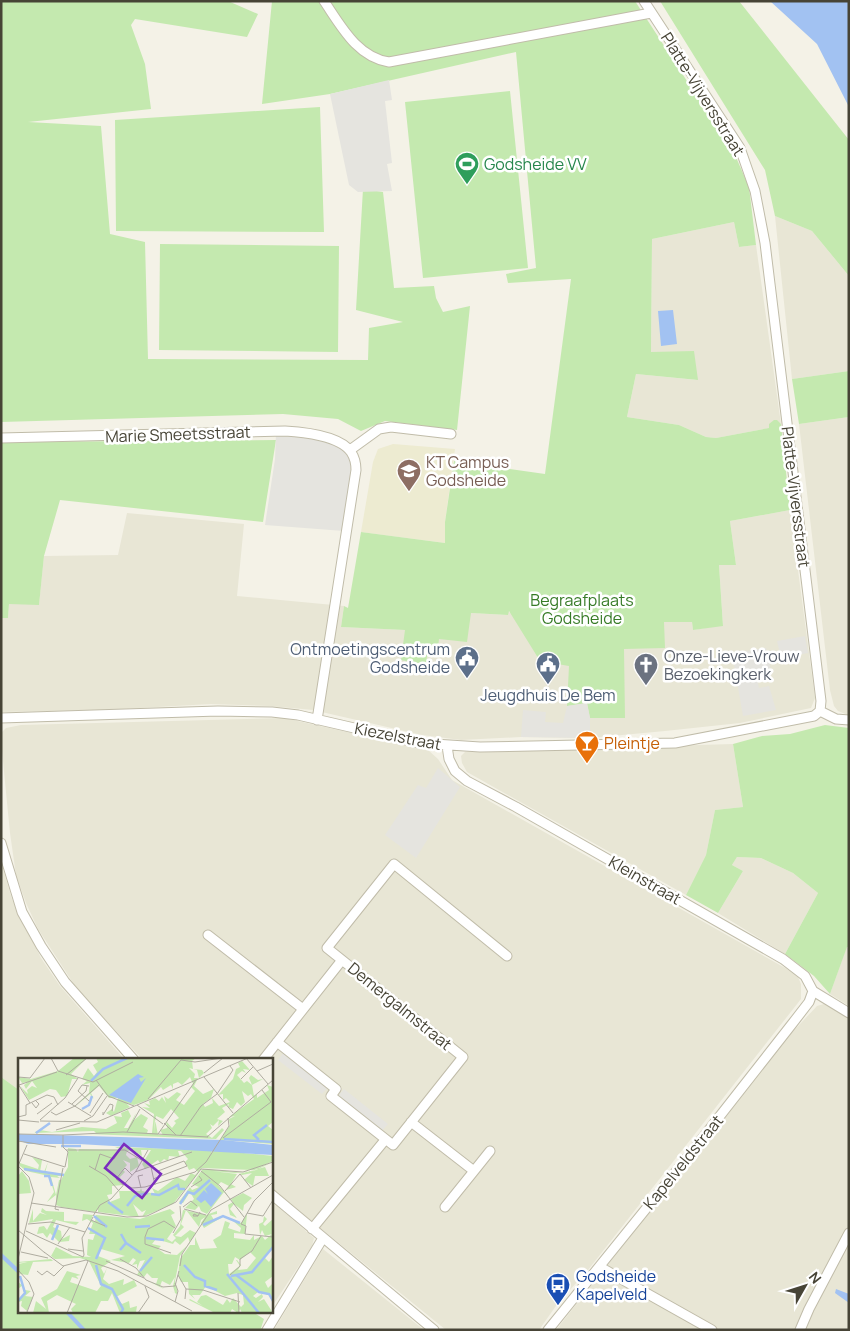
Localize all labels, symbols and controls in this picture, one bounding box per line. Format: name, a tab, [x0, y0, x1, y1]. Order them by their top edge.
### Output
street label: Platte-Vijversstraat	[656, 28, 750, 160]
sports icon: Godsheide VV	[454, 151, 480, 185]
place label: Godsheide VV	[484, 153, 587, 175]
street label: Marie Smeetsstraat	[105, 420, 251, 448]
street label: Platte-Vijversstraat	[776, 425, 816, 569]
place label: KT Campus Godsheide	[426, 451, 509, 491]
school or university icon: KT Campus Godsheide	[396, 458, 422, 492]
park label: Begraafplaats Godsheide	[530, 589, 634, 629]
place label: Ontmoetingscentrum Godsheide	[290, 638, 450, 678]
public building icon: Ontmoetingscentrum Godsheide	[454, 645, 480, 679]
place label: Onze-Lieve-Vrouw Bezoekingkerk	[664, 645, 800, 685]
public building icon: Jeugdhuis De Bem	[535, 651, 561, 685]
church icon: Onze-Lieve-Vrouw Bezoekingkerk	[633, 652, 659, 686]
place label: Jeugdhuis De Bem	[480, 684, 616, 706]
street label: Kiezelstraat	[353, 717, 443, 755]
bar icon: Pleintje	[574, 730, 600, 764]
place label: Pleintje	[604, 732, 660, 754]
street label: Kleinstraat	[605, 850, 685, 910]
street label: Demergalmstraat	[343, 957, 457, 1055]
inset map	[18, 1058, 272, 1314]
street label: Kapelveldstraat	[638, 1110, 728, 1214]
north arrow	[780, 1261, 830, 1311]
place label: Godsheide Kapelveld	[576, 1265, 656, 1305]
text: N	[805, 1268, 826, 1287]
bus stop icon: Godsheide Kapelveld	[545, 1272, 571, 1306]

